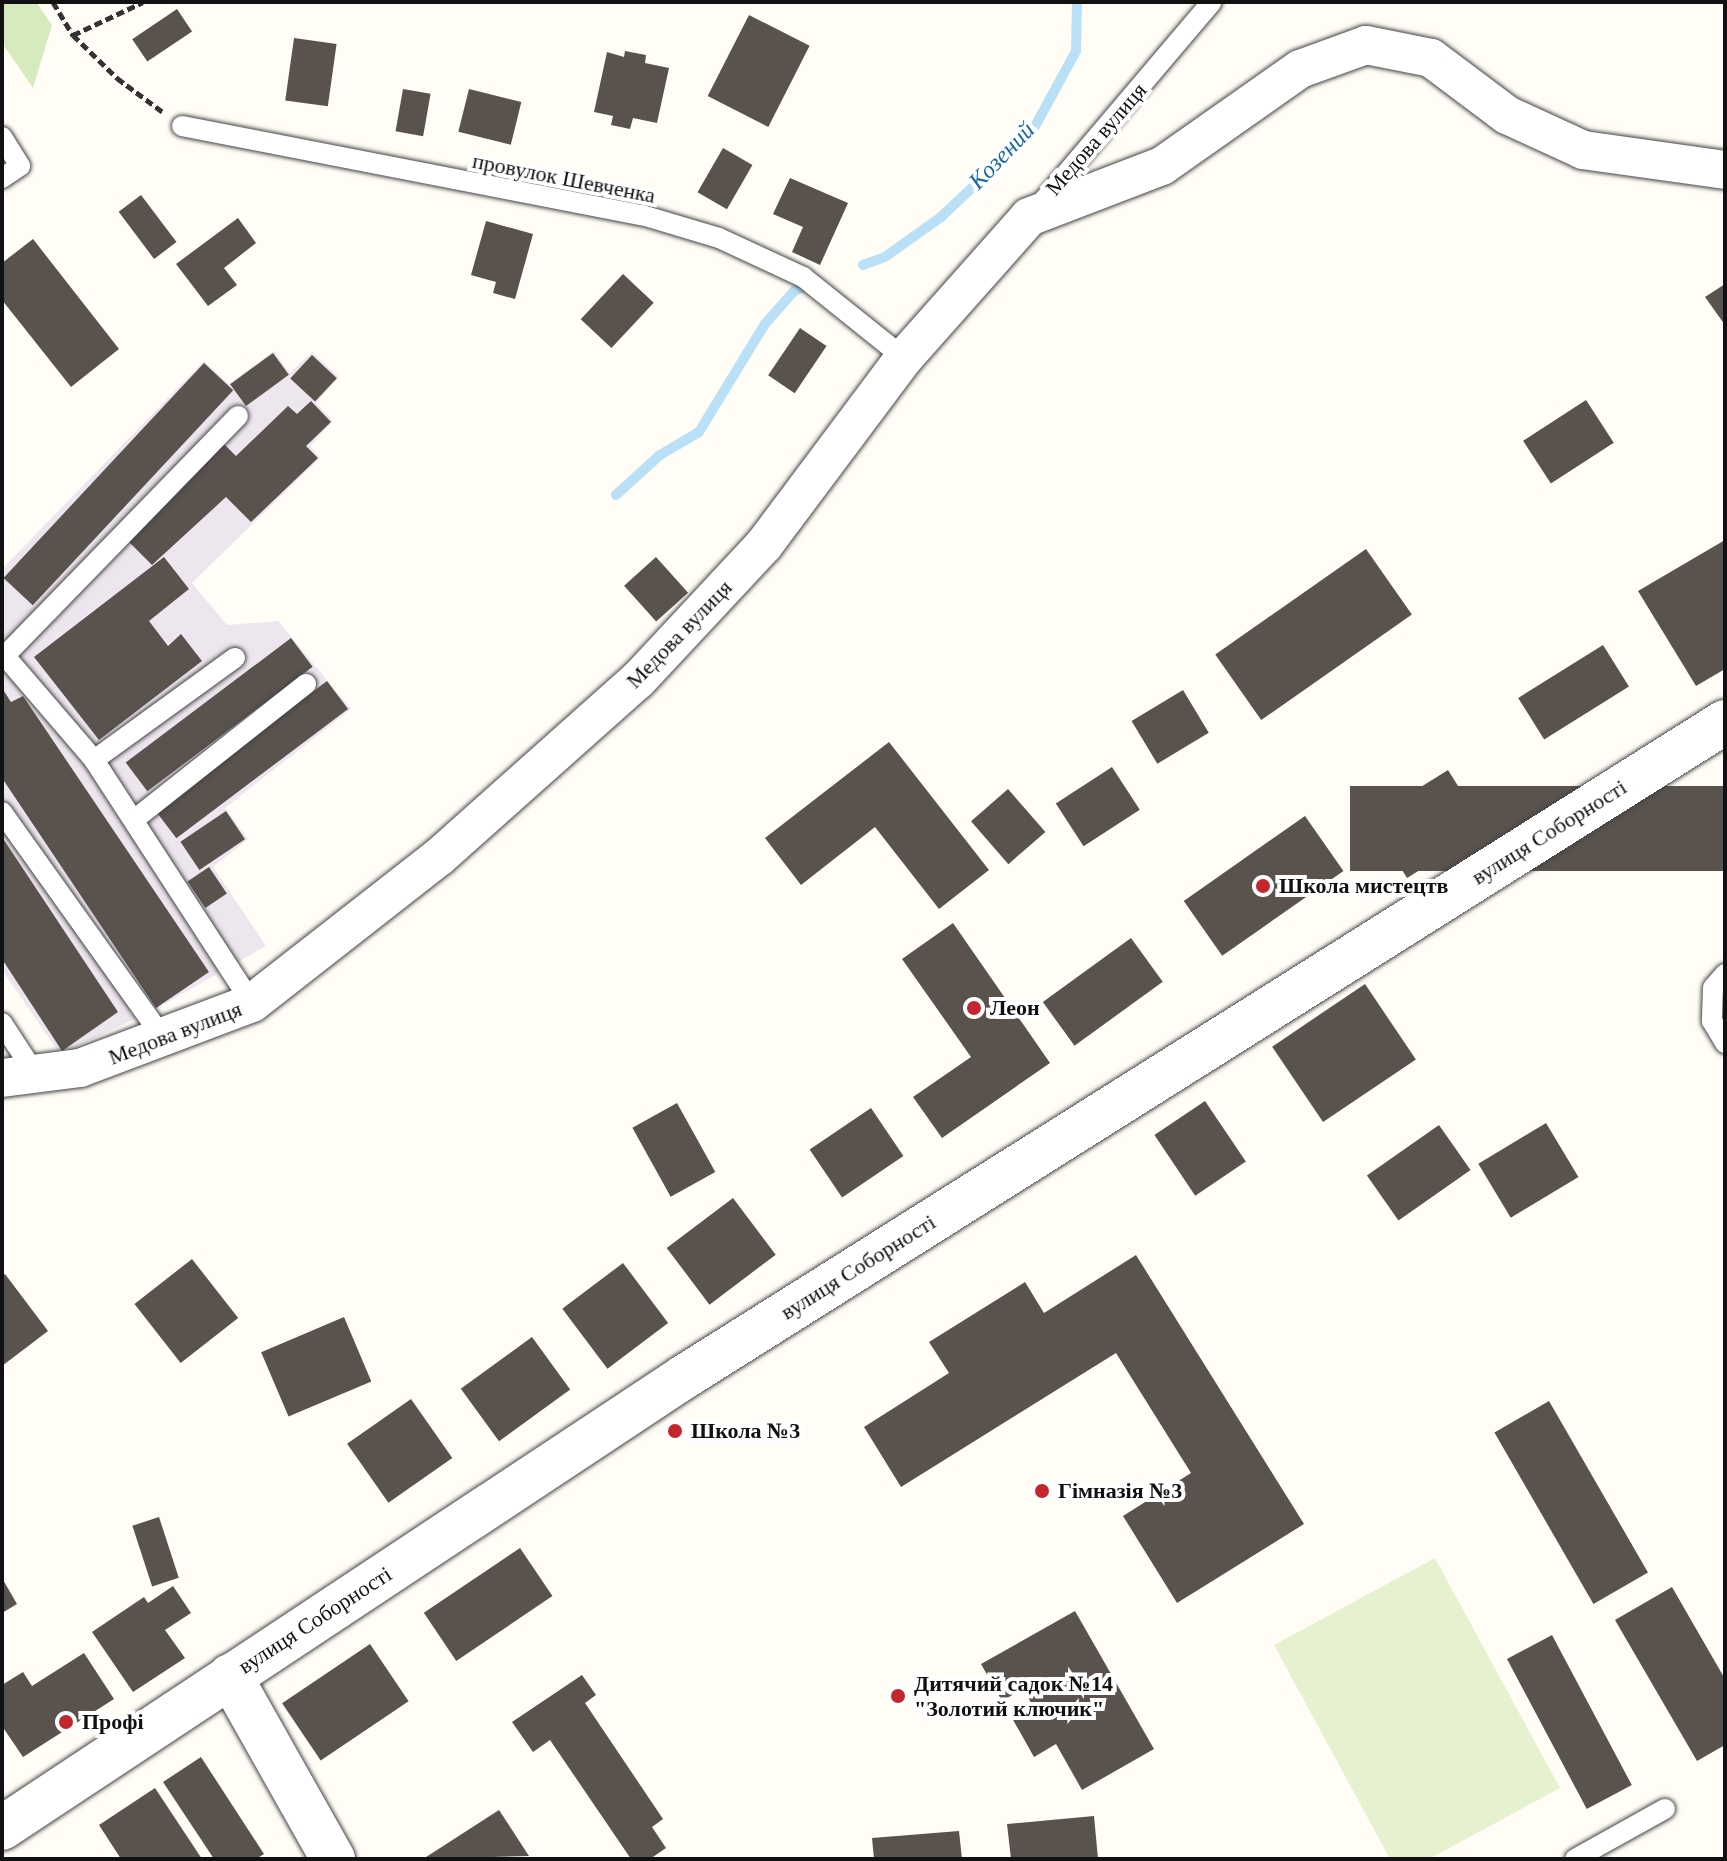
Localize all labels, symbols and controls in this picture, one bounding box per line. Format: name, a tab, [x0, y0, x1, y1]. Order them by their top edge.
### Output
street label: Медова вулиця	[1040, 77, 1152, 201]
water label: Козений	[963, 116, 1041, 196]
street label: провулок Шевченка	[470, 147, 658, 209]
street label: Медова вулиця	[621, 574, 737, 694]
street label: вулиця Соборності	[1467, 774, 1631, 890]
place label: Школа мистецтв	[1279, 873, 1448, 899]
marker: Школа мистецтв	[1254, 877, 1272, 895]
street label: Медова вулиця	[105, 995, 245, 1071]
place label: Леон	[990, 995, 1040, 1021]
marker: Леон	[965, 999, 983, 1017]
street label: вулиця Соборності	[776, 1209, 940, 1325]
place label: Школа №3	[691, 1418, 800, 1444]
marker: Школа №3	[666, 1422, 684, 1440]
place label: Гімназія №3	[1058, 1478, 1182, 1504]
marker: Гімназія №3	[1033, 1482, 1051, 1500]
street label: вулиця Соборності	[233, 1561, 397, 1679]
place label: Дитячий садок №14 "Золотий ключик"	[914, 1670, 1113, 1722]
marker: Дитячий садок №14 "Золотий ключик"	[889, 1687, 907, 1705]
place label: Профі	[82, 1709, 144, 1735]
marker: Профі	[57, 1713, 75, 1731]

